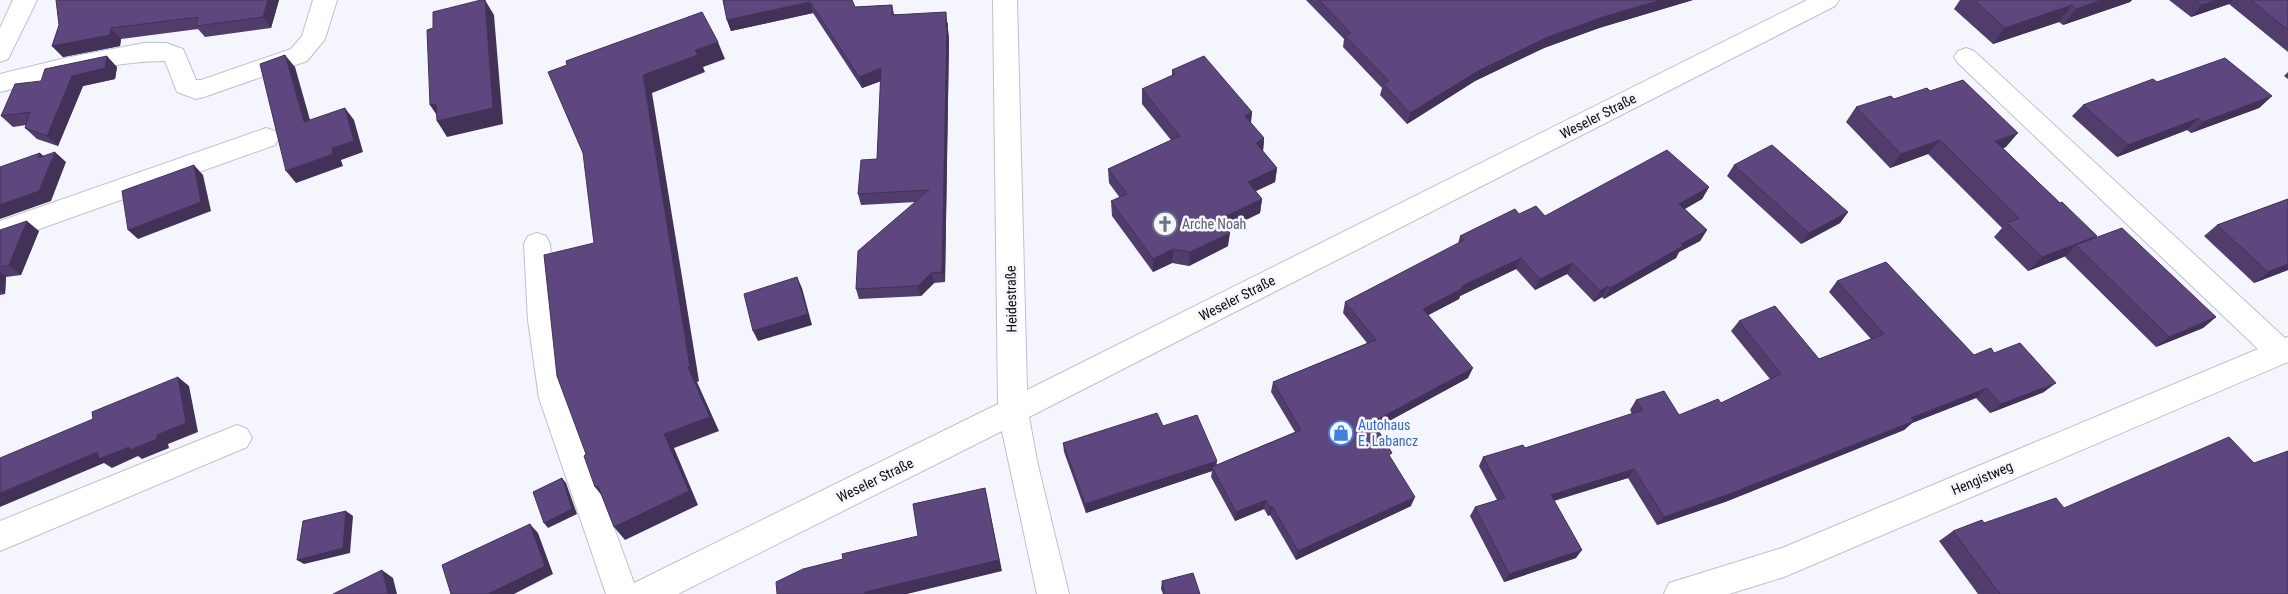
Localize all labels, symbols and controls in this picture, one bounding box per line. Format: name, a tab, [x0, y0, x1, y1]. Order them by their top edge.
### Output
street label: Weseler Straße	[1557, 90, 1639, 142]
church icon: Arche Noah	[1152, 211, 1178, 237]
place label: Arche Noah	[1182, 216, 1246, 232]
street label: Heidestraße	[1002, 265, 1020, 333]
street label: Weseler Straße	[1196, 272, 1278, 324]
place label: Autohaus E. Labancz	[1358, 417, 1418, 449]
shop icon: Autohaus E. Labancz	[1328, 420, 1354, 446]
street label: Weseler Straße	[834, 454, 916, 505]
street label: Hengistweg	[1949, 458, 2015, 498]

